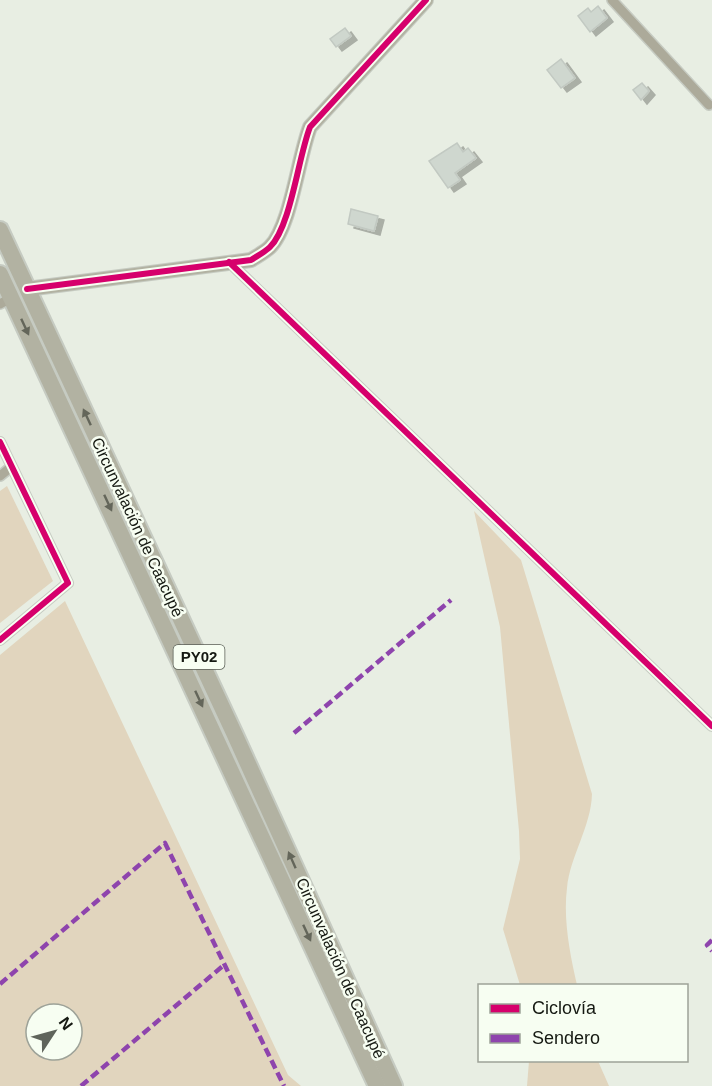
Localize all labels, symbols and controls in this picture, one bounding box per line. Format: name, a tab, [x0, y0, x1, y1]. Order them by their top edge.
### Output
one-way arrow	[20, 318, 29, 335]
one-way arrow	[82, 408, 91, 425]
street label: Circunvalación de Caacupé	[88, 435, 187, 620]
one-way arrow	[103, 495, 112, 512]
road number: PY02	[174, 645, 224, 669]
one-way arrow	[195, 690, 204, 707]
one-way arrow	[288, 852, 297, 869]
street label: Circunvalación de Caacupé	[293, 875, 388, 1061]
one-way arrow	[303, 925, 312, 942]
legend	[478, 984, 688, 1062]
text: Ciclovía	[532, 998, 597, 1018]
north arrow	[24, 1002, 84, 1062]
text: N	[55, 1014, 76, 1033]
text: Sendero	[532, 1028, 600, 1048]

